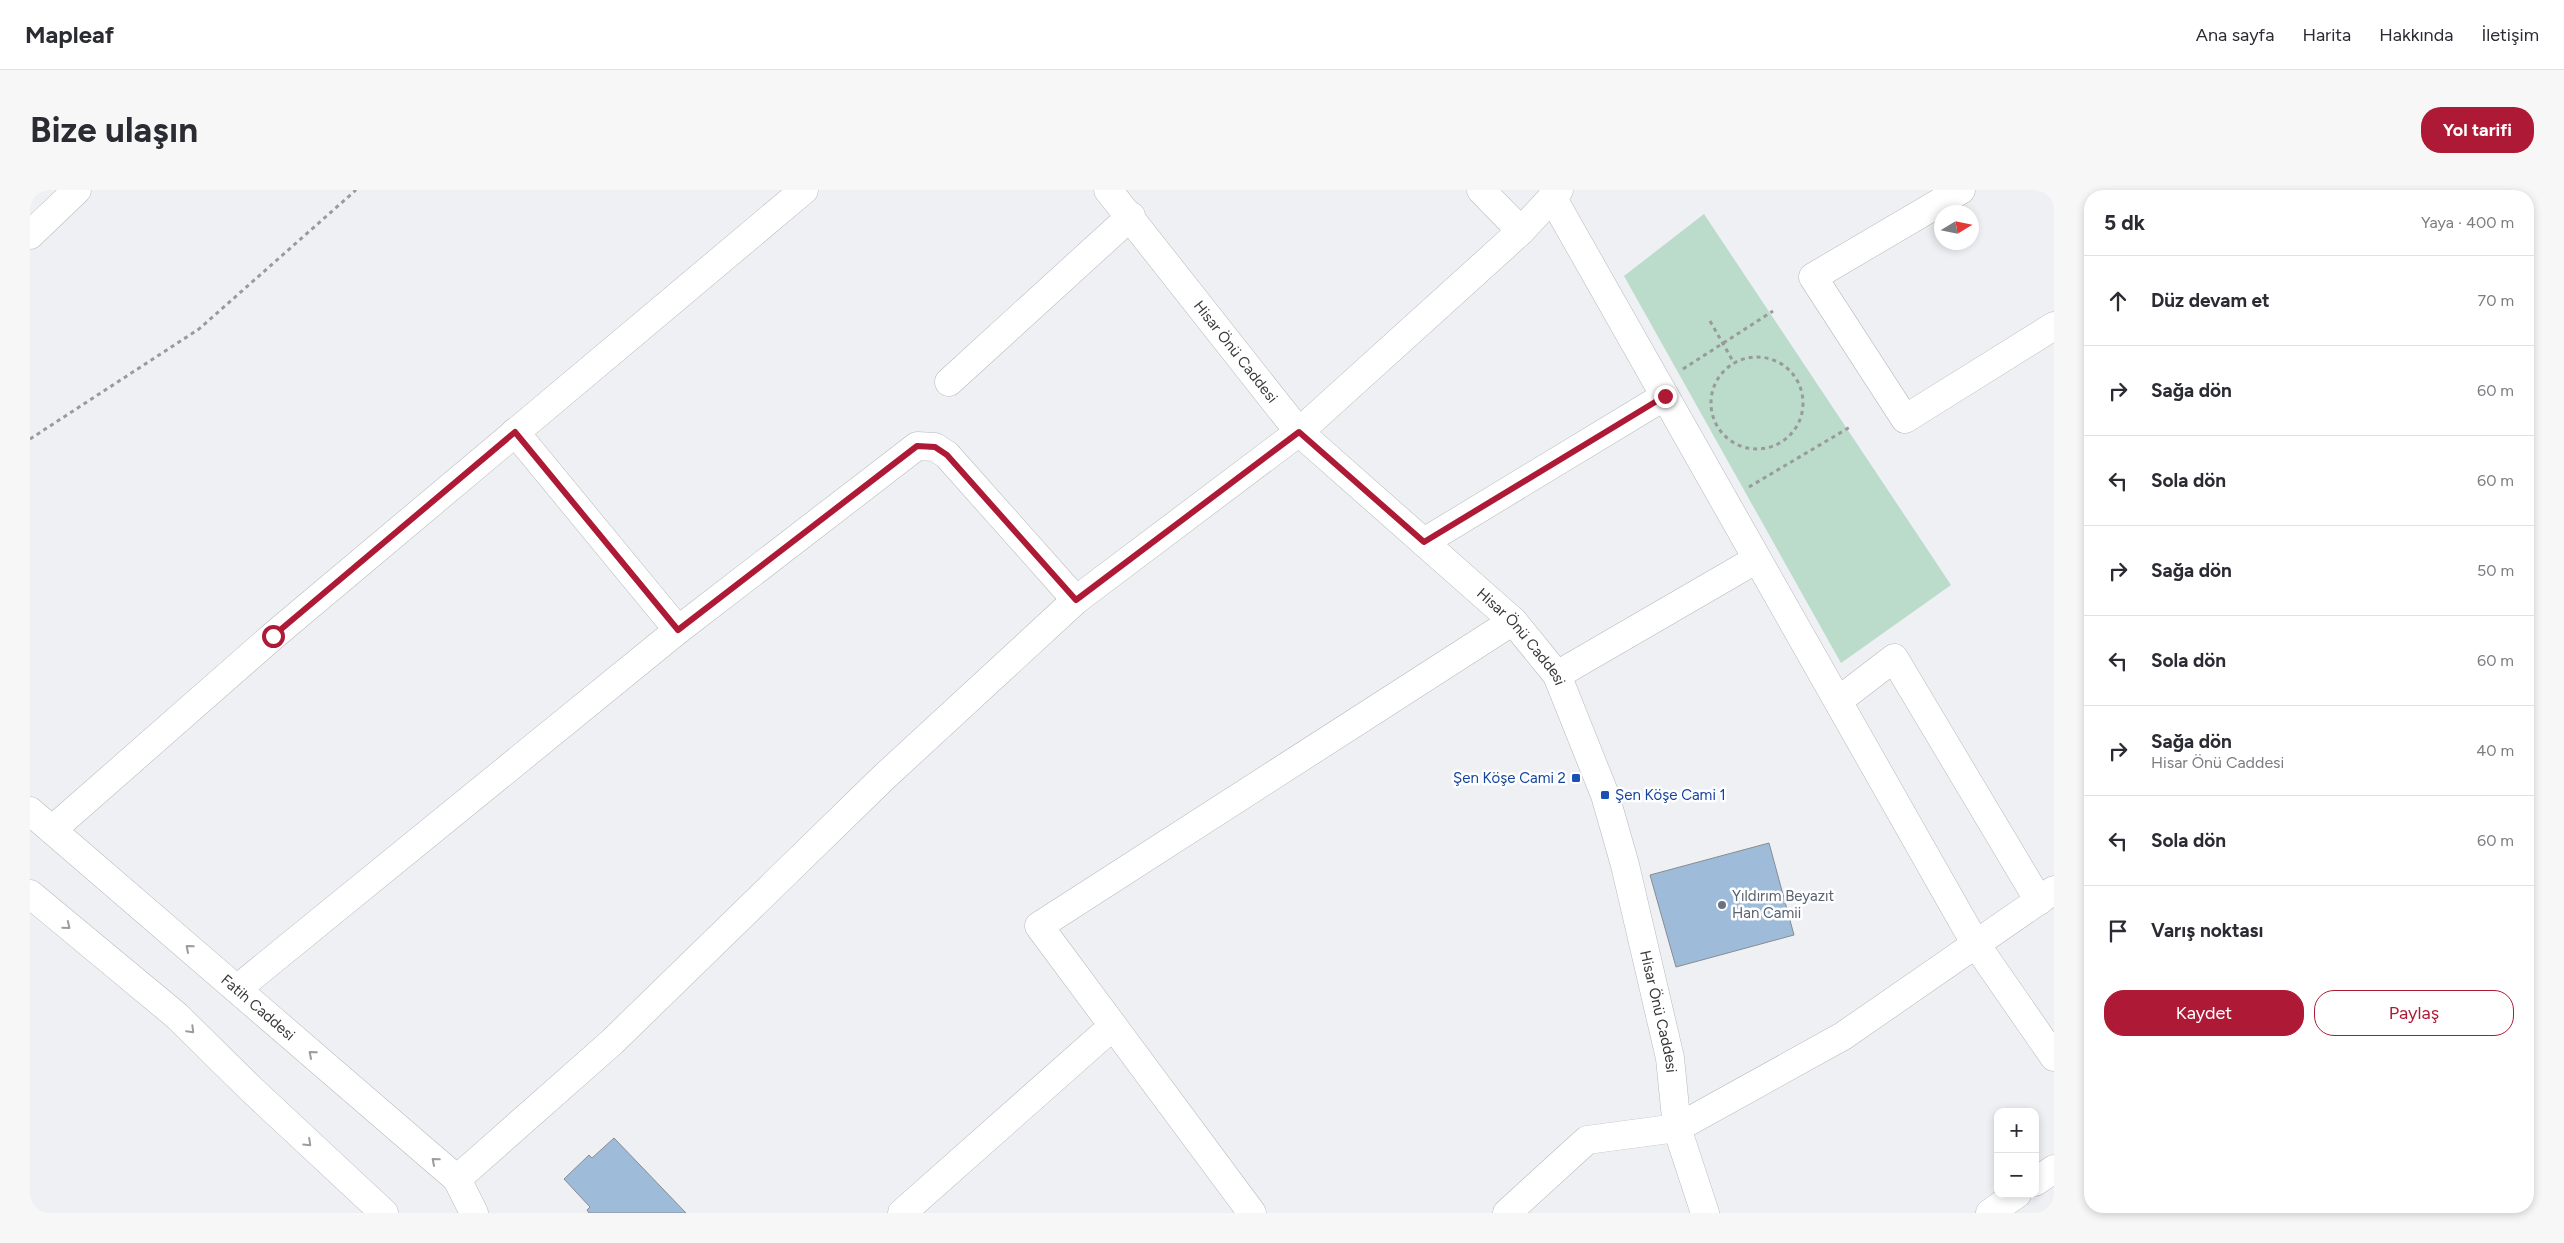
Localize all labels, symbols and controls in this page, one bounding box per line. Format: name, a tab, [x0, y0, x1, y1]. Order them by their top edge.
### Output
text: Mapleaf	[25, 20, 114, 49]
text: Ana sayfa	[2196, 24, 2274, 46]
text: Harita	[2302, 24, 2351, 46]
text: Hakkında	[2379, 24, 2453, 46]
text: İletişim	[2481, 24, 2539, 46]
button: Yol tarifi	[2421, 107, 2534, 153]
text: Bize ulaşın	[30, 109, 198, 151]
north arrow	[1934, 205, 1979, 250]
text: 5 dk	[2104, 210, 2145, 235]
text: Yaya · 400 m	[2421, 213, 2514, 232]
icon: ahead	[2104, 287, 2132, 315]
text: Düz devam et	[2151, 289, 2270, 312]
text: 70 m	[2478, 291, 2514, 310]
street label: Hisar Önü Caddesi	[1190, 297, 1281, 406]
icon: right	[2104, 377, 2132, 405]
text: Sağa dön	[2151, 379, 2232, 402]
text: 60 m	[2477, 381, 2514, 400]
route end	[1654, 385, 1677, 408]
icon: left	[2104, 467, 2132, 495]
text: Sola dön	[2151, 469, 2226, 492]
text: 60 m	[2477, 471, 2514, 490]
icon: right	[2104, 557, 2132, 585]
text: Sağa dön	[2151, 559, 2232, 582]
text: 50 m	[2477, 561, 2514, 580]
street label: Hisar Önü Caddesi	[1473, 584, 1569, 688]
route start	[262, 625, 285, 648]
icon: left	[2104, 647, 2132, 675]
text: Sola dön	[2151, 649, 2226, 672]
text: 60 m	[2477, 651, 2514, 670]
text: Sağa dön	[2151, 730, 2232, 753]
icon: right	[2104, 737, 2132, 765]
text: 40 m	[2476, 741, 2514, 760]
text: Hisar Önü Caddesi	[2151, 753, 2284, 772]
place label: Şen Köşe Cami 2	[1453, 769, 1566, 787]
marker: Şen Köşe Cami 2	[1570, 772, 1582, 784]
place label: Şen Köşe Cami 1	[1615, 786, 1726, 804]
marker: Şen Köşe Cami 1	[1599, 789, 1611, 801]
icon: left	[2104, 827, 2132, 855]
text: Sola dön	[2151, 829, 2226, 852]
text: 60 m	[2477, 831, 2514, 850]
place label: Yıldırım Beyazıt Han Camii	[1732, 887, 1834, 922]
marker: Yıldırım Beyazıt Han Camii	[1716, 899, 1728, 911]
icon: arrive	[2104, 917, 2132, 945]
text: Varış noktası	[2151, 919, 2263, 942]
one-way arrow	[61, 920, 70, 929]
one-way arrow	[186, 945, 195, 954]
street label: Hisar Önü Caddesi	[1636, 949, 1680, 1074]
street label: Fatih Caddesi	[217, 971, 299, 1044]
button: Kaydet	[2104, 990, 2304, 1036]
button: Paylaş	[2314, 990, 2514, 1036]
one-way arrow	[185, 1024, 194, 1033]
one-way arrow	[309, 1051, 318, 1060]
map controls	[1994, 1108, 2039, 1198]
button: +	[1994, 1108, 2039, 1153]
one-way arrow	[303, 1137, 312, 1146]
button: −	[1994, 1153, 2039, 1198]
one-way arrow	[432, 1157, 441, 1166]

